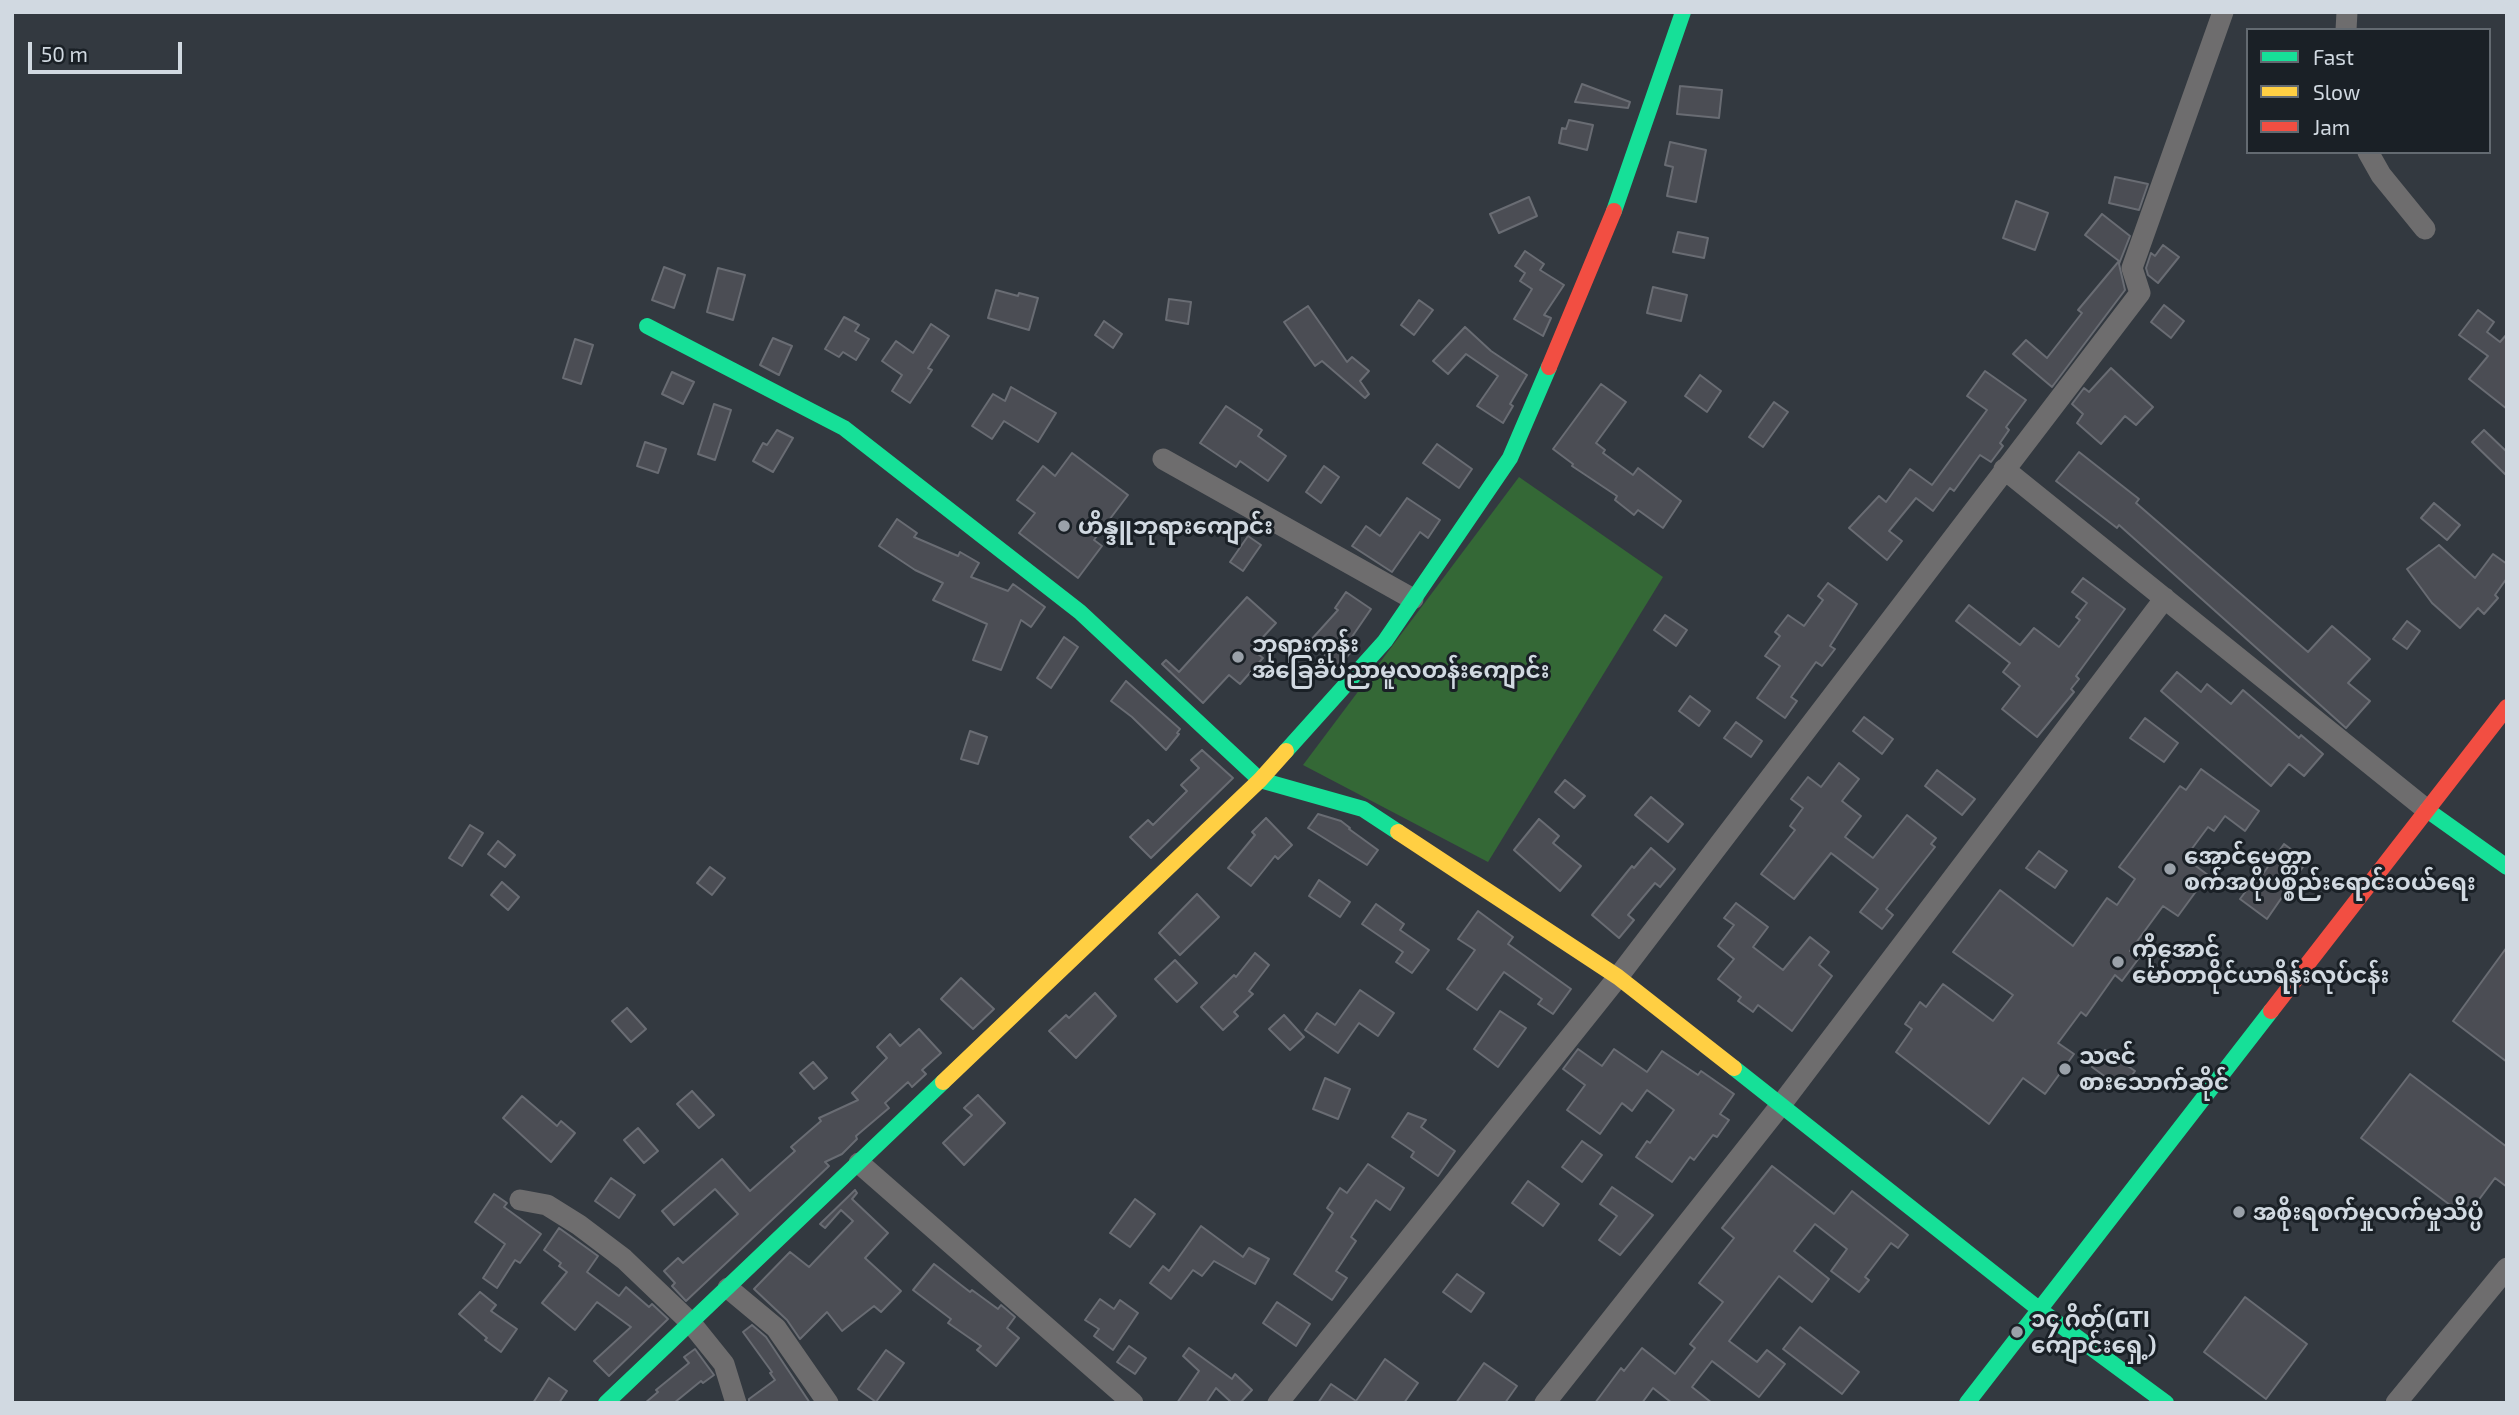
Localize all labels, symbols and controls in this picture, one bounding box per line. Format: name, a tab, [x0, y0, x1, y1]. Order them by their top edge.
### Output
scale bar	[32, 28, 186, 72]
legend	[2246, 28, 2491, 154]
text: 50 m	[41, 41, 88, 66]
text: Fast	[2313, 44, 2354, 69]
text: Slow	[2313, 79, 2360, 104]
text: Jam	[2313, 114, 2350, 139]
place label: ဟိန္ဒူဘုရားကျောင်း	[1078, 512, 1273, 540]
marker: ဟိန္ဒူဘုရားကျောင်း	[1056, 518, 1072, 534]
place label: ဘုရားကုန်း အခြေခံပညာမူလတန်းကျောင်း	[1252, 630, 1549, 684]
marker: ဘုရားကုန်း အခြေခံပညာမူလတန်းကျောင်း	[1230, 649, 1246, 665]
place label: အောင်မေတ္တာ စက်အပိုပစ္စည်းရောင်းဝယ်ရေး	[2184, 842, 2476, 896]
marker: အောင်မေတ္တာ စက်အပိုပစ္စည်းရောင်းဝယ်ရေး	[2162, 861, 2178, 877]
place label: ကိုအောင် မော်တာဝိုင်ယာရိန်းလုပ်ငန်း	[2132, 935, 2389, 989]
marker: ကိုအောင် မော်တာဝိုင်ယာရိန်းလုပ်ငန်း	[2110, 954, 2126, 970]
place label: သဇင် စားသောက်ဆိုင်	[2079, 1042, 2229, 1096]
marker: သဇင် စားသောက်ဆိုင်	[2057, 1061, 2073, 1077]
place label: အစိုးရစက်မှုလက်မှုသိပ္ပံ	[2253, 1198, 2484, 1226]
marker: အစိုးရစက်မှုလက်မှုသိပ္ပံ	[2231, 1204, 2247, 1220]
place label: ၁၄ ဂိတ်(GTI ကျောင်းရှေ့)	[2031, 1305, 2156, 1359]
marker: ၁၄ ဂိတ်(GTI ကျောင်းရှေ့)	[2009, 1324, 2025, 1340]

